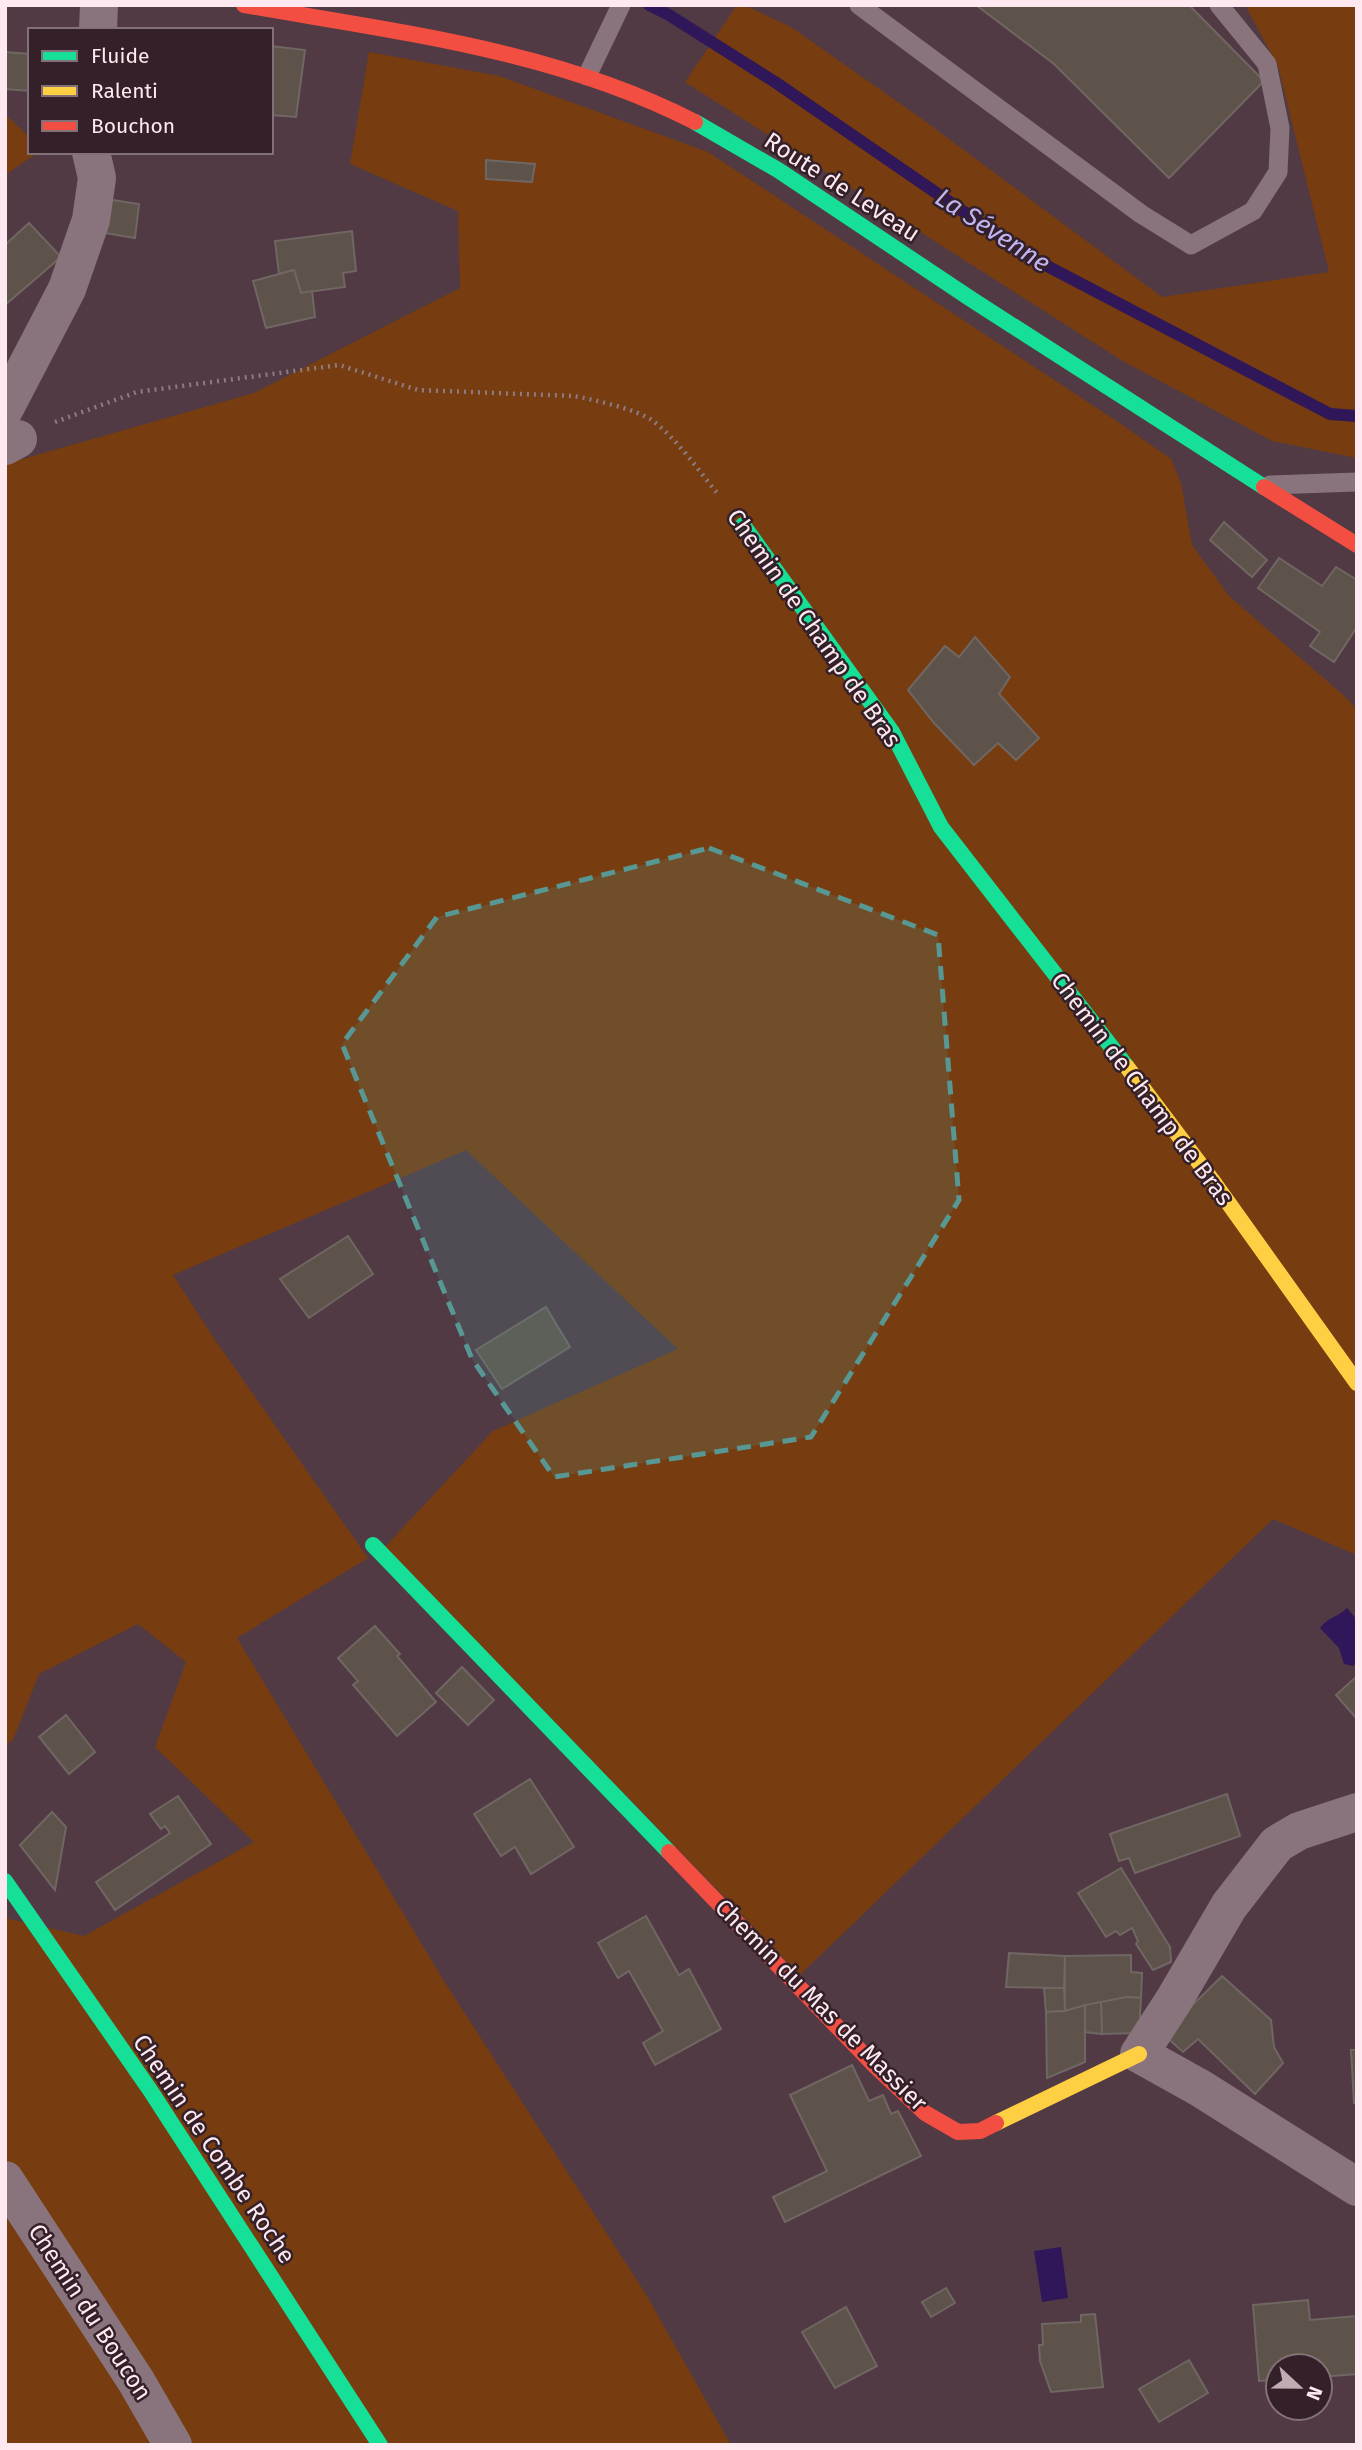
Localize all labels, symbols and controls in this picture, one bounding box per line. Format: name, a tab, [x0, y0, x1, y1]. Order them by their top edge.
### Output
legend	[28, 28, 273, 154]
text: Fluide	[91, 43, 149, 69]
text: Ralenti	[91, 78, 158, 104]
text: Bouchon	[91, 113, 175, 139]
street label: Route de Leveau	[759, 126, 925, 248]
water label: La Sévenne	[930, 182, 1056, 279]
street label: Chemin de Champ de Bras	[721, 504, 907, 752]
street label: Chemin de Champ de Bras	[1045, 967, 1239, 1211]
street label: Chemin du Mas de Massier	[709, 1893, 933, 2117]
street label: Chemin de Combe Roche	[127, 2029, 301, 2269]
street label: Chemin du Boucon	[23, 2219, 157, 2405]
north arrow	[1264, 2352, 1334, 2422]
text: N	[1301, 2383, 1327, 2403]

